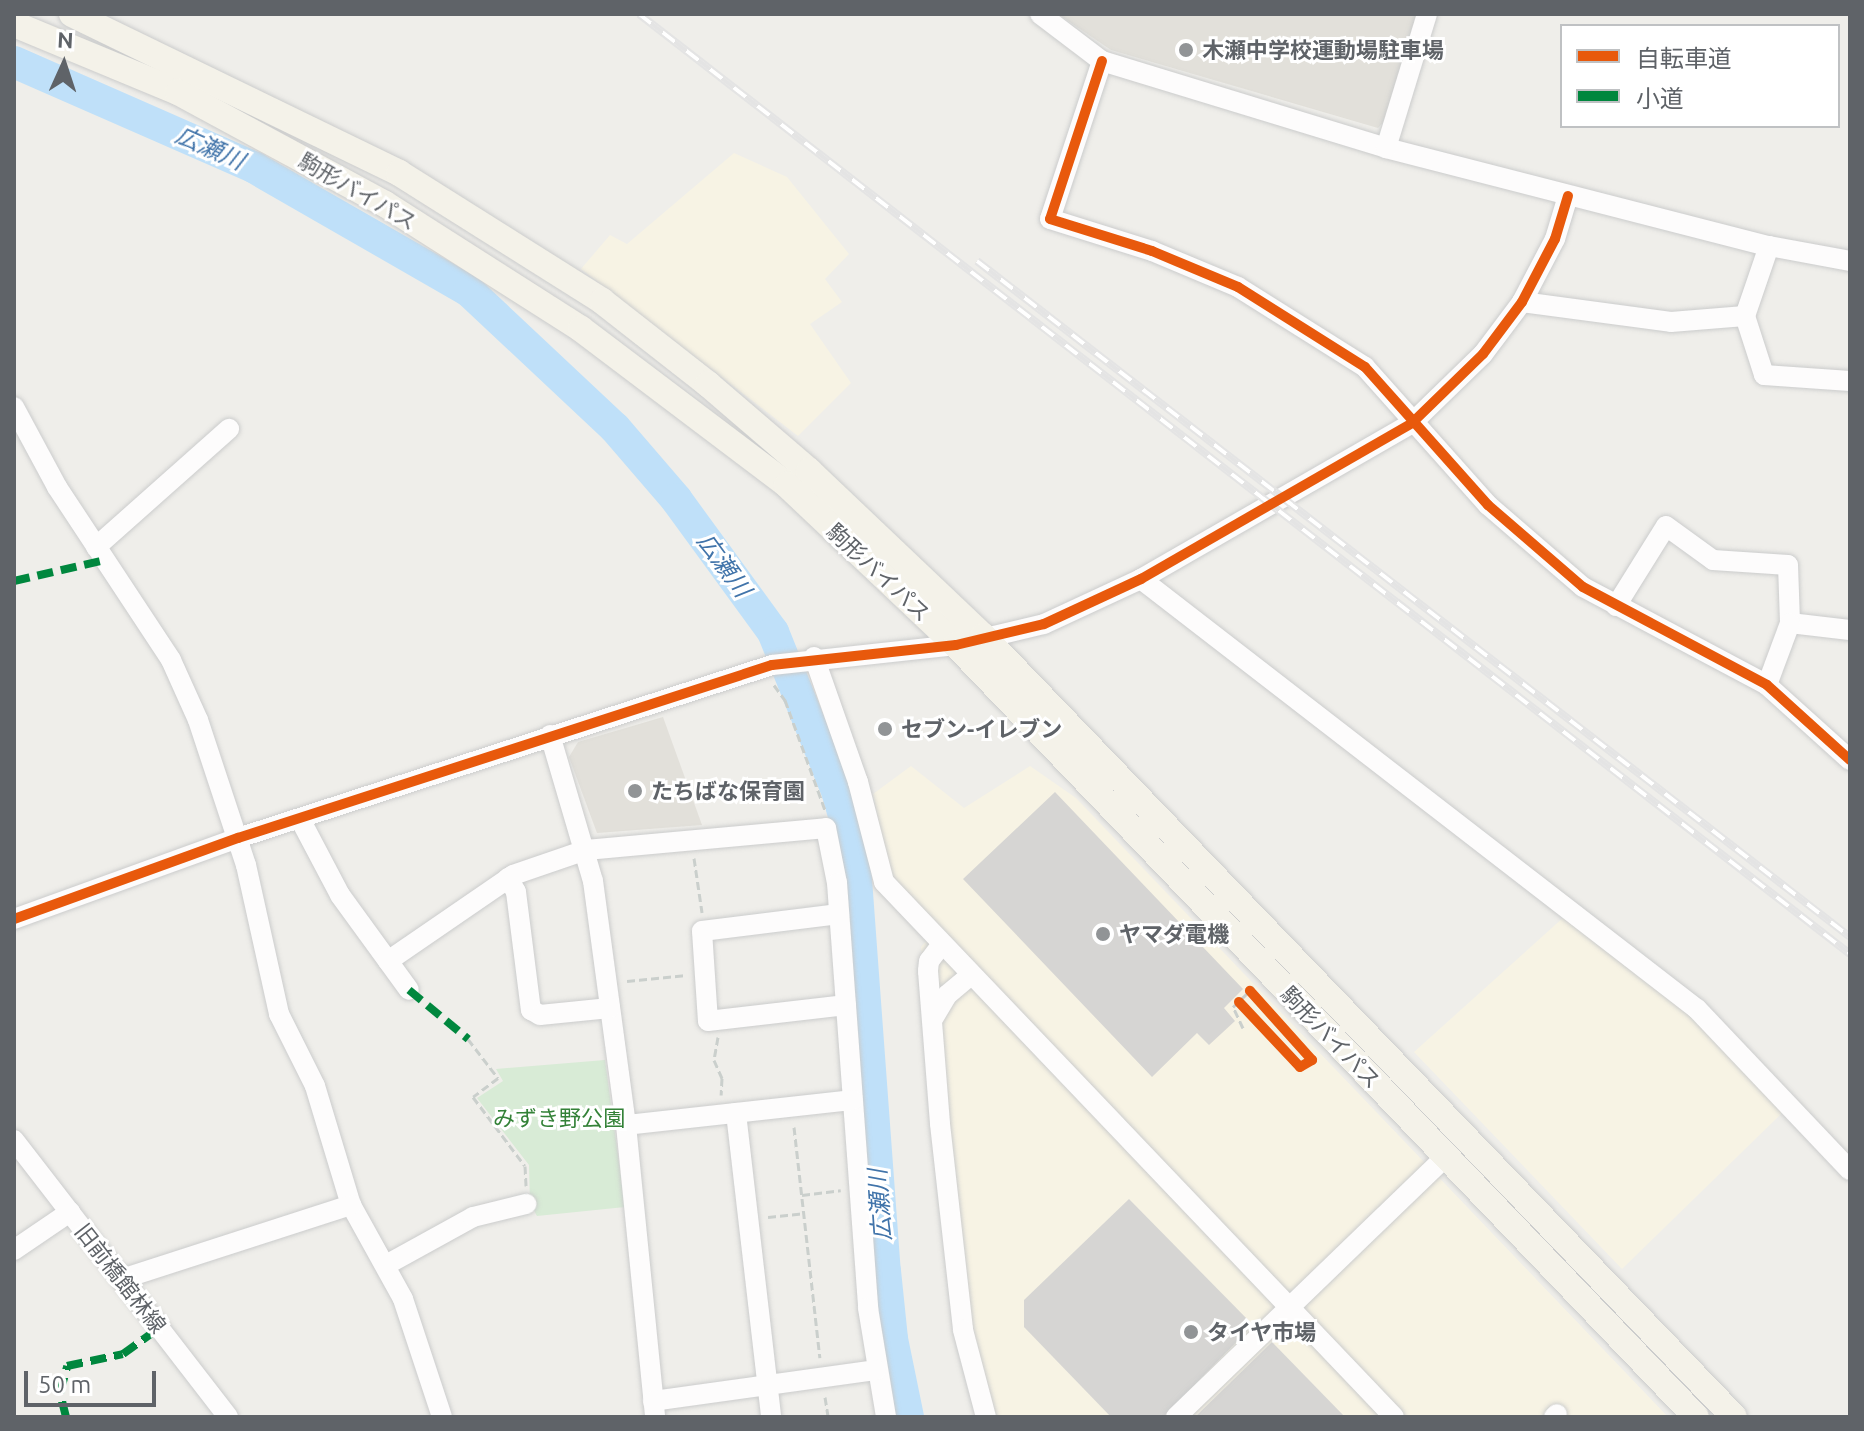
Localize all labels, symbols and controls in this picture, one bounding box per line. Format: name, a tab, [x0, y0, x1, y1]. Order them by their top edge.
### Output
north arrow	[24, 24, 104, 104]
legend	[1560, 24, 1840, 128]
text: N	[56, 27, 74, 52]
place label: 木瀬中学校運動場駐車場	[1202, 37, 1444, 63]
marker: 木瀬中学校運動場駐車場	[1177, 41, 1195, 59]
text: 自転車道	[1636, 45, 1732, 72]
text: 小道	[1636, 85, 1684, 112]
water label: 広瀬川	[171, 120, 249, 176]
street label: 駒形バイパス	[294, 147, 422, 235]
street label: 駒形バイパス	[822, 517, 936, 627]
water label: 広瀬川	[691, 527, 757, 603]
place label: セブン-イレブン	[901, 716, 1062, 742]
marker: セブン-イレブン	[876, 720, 894, 738]
place label: たちばな保育園	[651, 778, 805, 804]
marker: たちばな保育園	[626, 782, 644, 800]
place label: ヤマダ電機	[1119, 921, 1229, 947]
marker: ヤマダ電機	[1094, 925, 1112, 943]
street label: 駒形バイパス	[1276, 980, 1386, 1094]
park label: みずき野公園	[493, 1105, 625, 1131]
water label: 広瀬川	[863, 1168, 897, 1242]
street label: 旧前橋館林線	[70, 1218, 172, 1338]
place label: タイヤ市場	[1207, 1319, 1317, 1345]
marker: タイヤ市場	[1182, 1323, 1200, 1341]
scale bar	[28, 1355, 160, 1405]
text: 50 m	[38, 1371, 91, 1398]

